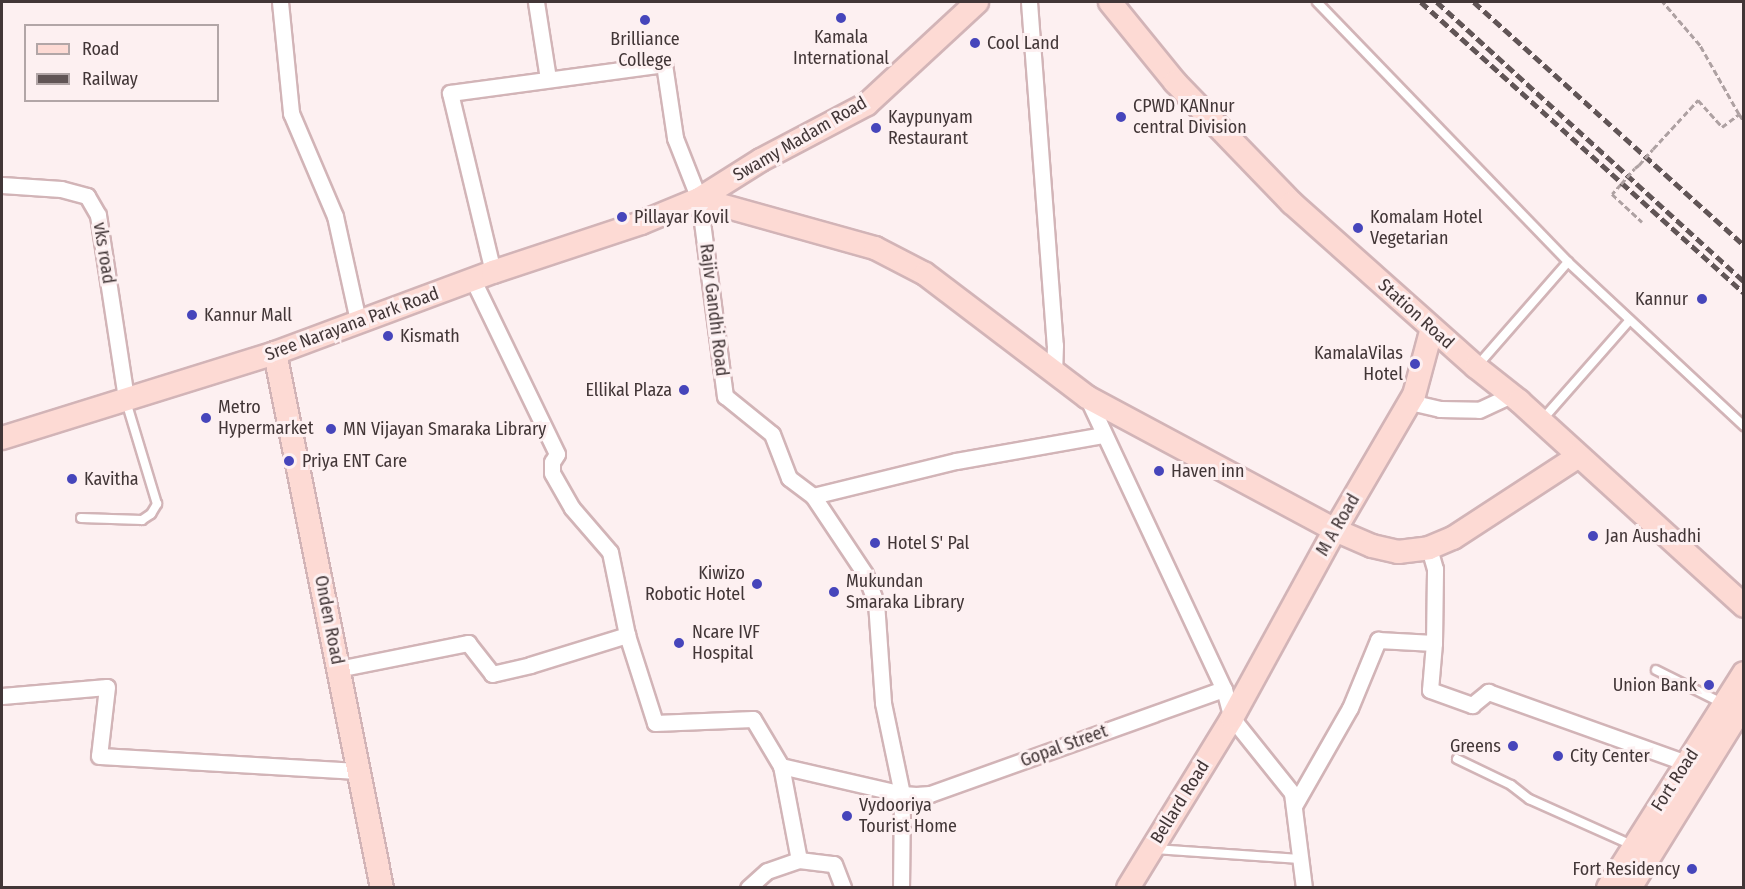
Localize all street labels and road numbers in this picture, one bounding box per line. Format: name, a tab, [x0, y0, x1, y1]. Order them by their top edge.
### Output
street label: Swamy Madam Road	[729, 92, 871, 186]
street label: vks road	[89, 221, 119, 285]
street label: Rajiv Gandhi Road	[695, 242, 733, 378]
street label: Station Road	[1374, 274, 1458, 354]
street label: Sree Narayana Park Road	[262, 282, 442, 366]
street label: M A Road	[1312, 490, 1364, 560]
street label: Onden Road	[310, 574, 348, 666]
street label: Gopal Street	[1018, 720, 1110, 772]
street label: Fort Road	[1647, 745, 1703, 815]
street label: Bellard Road	[1146, 756, 1214, 848]

